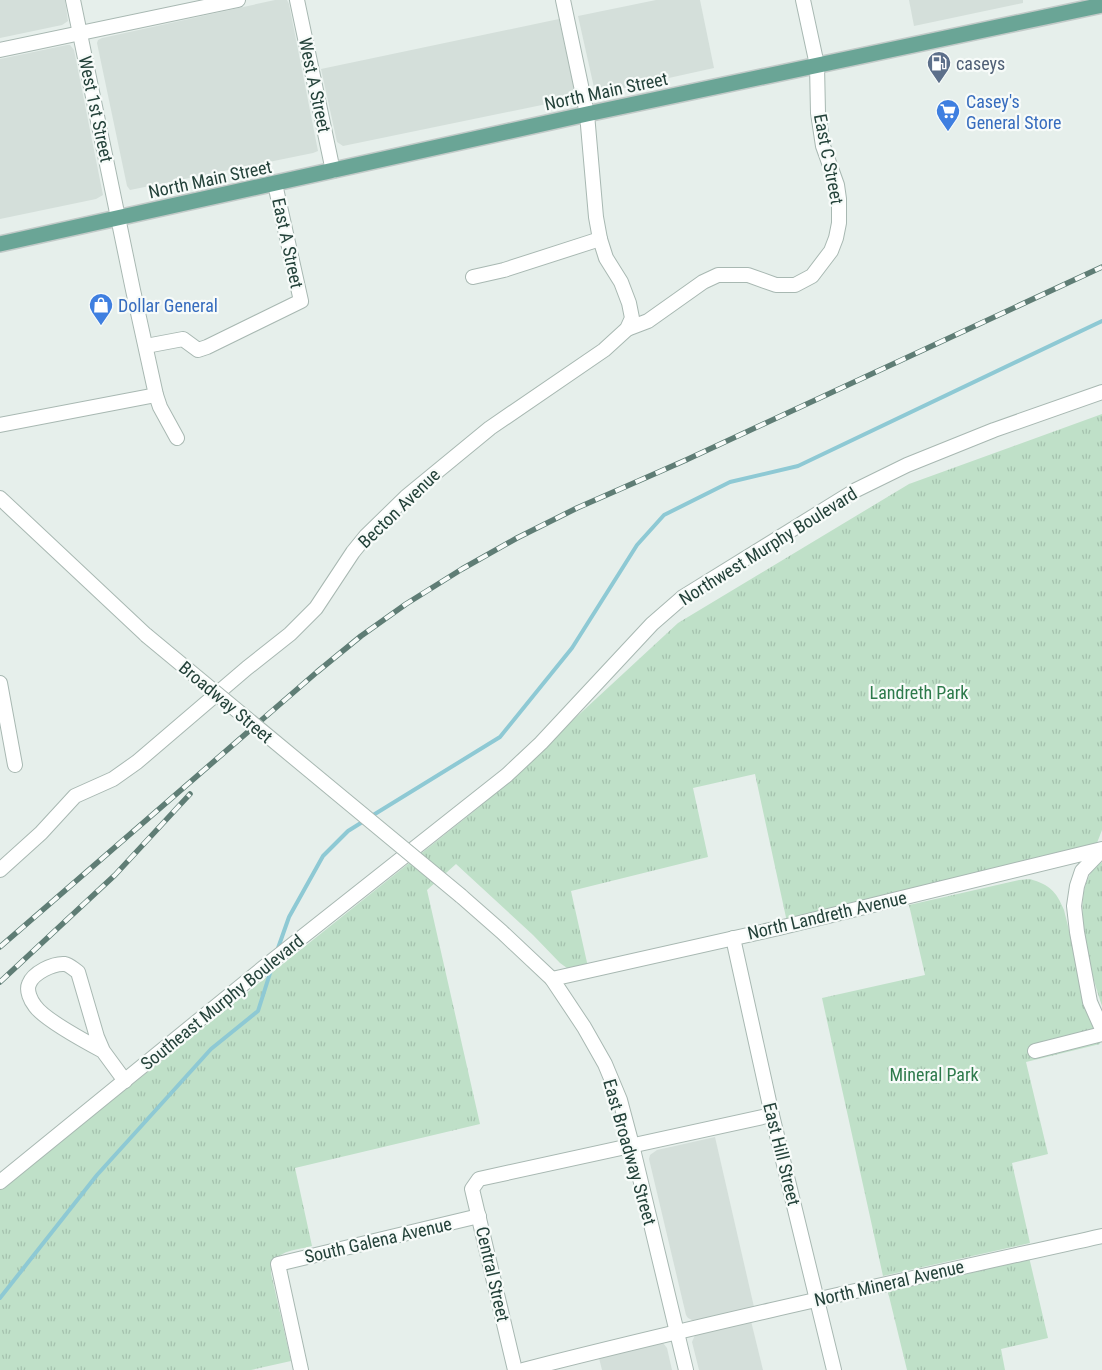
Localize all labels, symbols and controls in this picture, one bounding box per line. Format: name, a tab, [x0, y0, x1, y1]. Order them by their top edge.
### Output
street label: West A Street	[295, 36, 335, 134]
fuel station icon: caseys	[926, 50, 952, 84]
place label: caseys	[956, 53, 1005, 74]
street label: West 1st Street	[74, 54, 118, 164]
street label: North Main Street	[542, 68, 670, 114]
place label: Casey's General Store	[966, 91, 1062, 133]
supermarket icon: Casey's General Store	[935, 98, 961, 132]
street label: East C Street	[810, 112, 848, 206]
street label: North Main Street	[146, 156, 274, 202]
street label: East A Street	[268, 196, 308, 290]
shop icon: Dollar General	[88, 292, 114, 326]
place label: Dollar General	[118, 295, 218, 316]
street label: Becton Avenue	[354, 464, 444, 552]
street label: Northwest Murphy Boulevard	[675, 483, 861, 609]
street label: Broadway Street	[175, 657, 277, 747]
park label: Landreth Park	[870, 682, 968, 703]
street label: North Landreth Avenue	[745, 886, 909, 944]
street label: Southeast Murphy Boulevard	[136, 930, 308, 1074]
park label: Mineral Park	[890, 1064, 979, 1085]
street label: East Broadway Street	[599, 1077, 661, 1227]
street label: East Hill Street	[759, 1100, 805, 1208]
street label: South Galena Avenue	[302, 1213, 454, 1267]
street label: Central Street	[472, 1224, 514, 1324]
street label: North Mineral Avenue	[812, 1256, 966, 1310]

